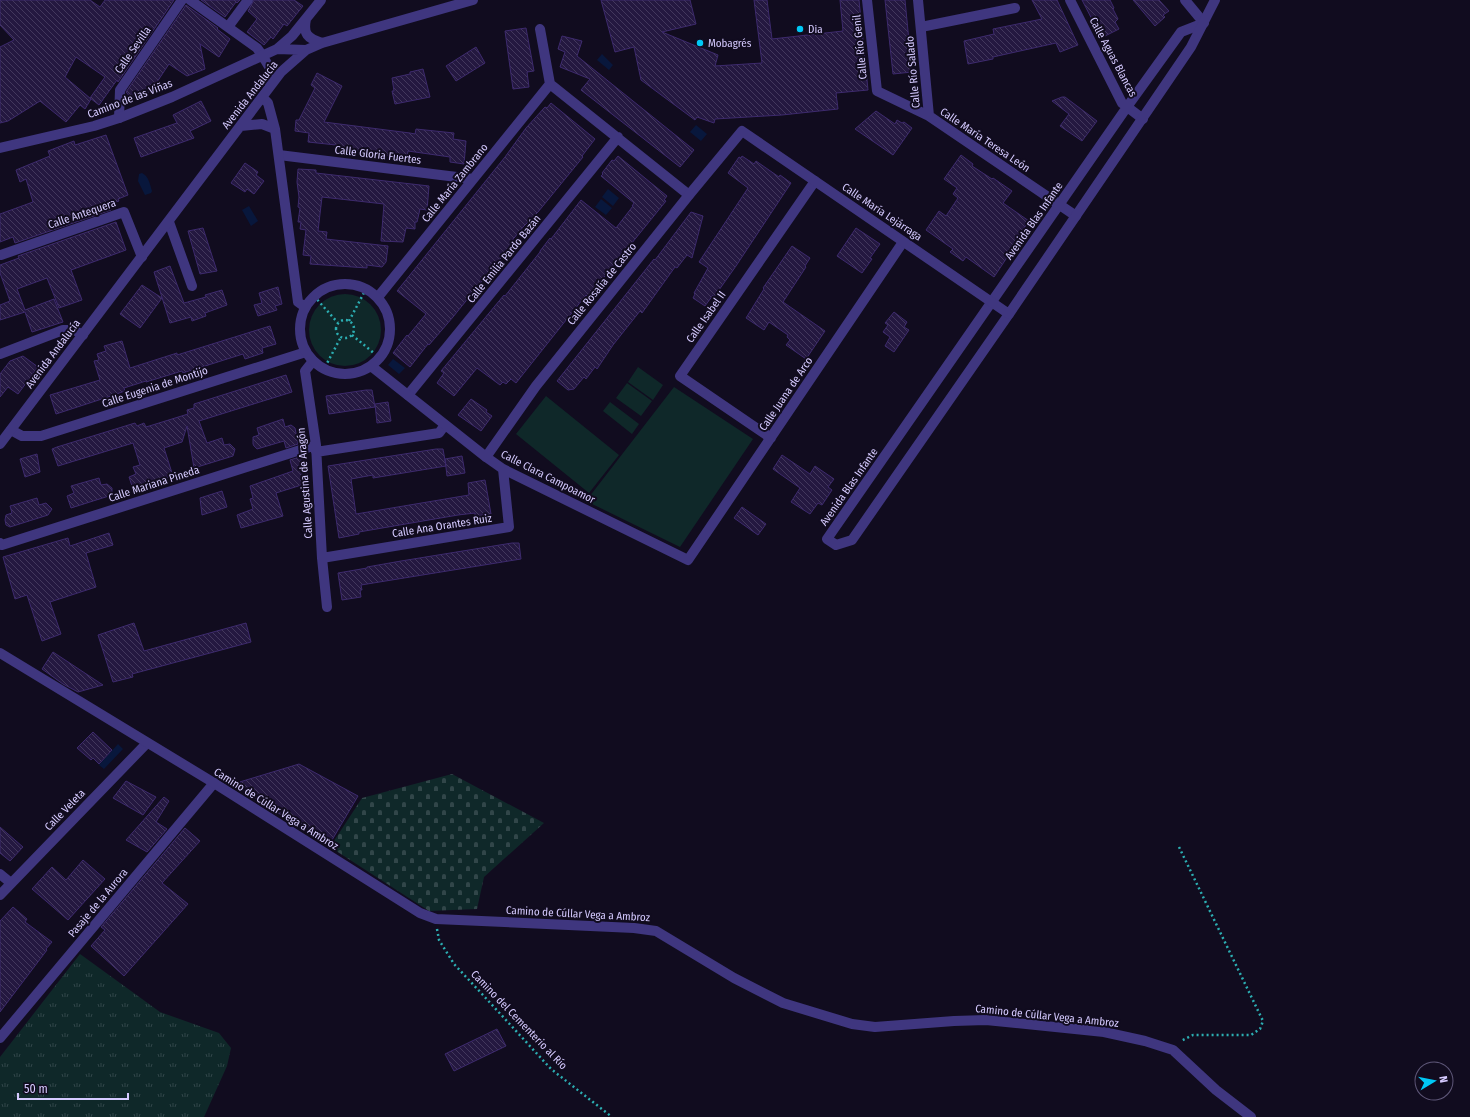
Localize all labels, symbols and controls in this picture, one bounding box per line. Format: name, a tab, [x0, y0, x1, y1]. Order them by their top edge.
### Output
street label: Calle Río Genil	[850, 14, 870, 80]
street label: Calle Aguas Blancas	[1087, 15, 1140, 99]
place label: Dia	[808, 23, 823, 36]
street label: Calle Sevilla	[112, 24, 154, 76]
marker: Dia	[795, 24, 805, 34]
street label: Calle Río Salado	[903, 35, 923, 109]
place label: Mobagrés	[708, 37, 752, 50]
marker: Mobagrés	[695, 38, 705, 48]
street label: Avenida Andalucía	[219, 58, 281, 132]
street label: Camino de las Viñas	[86, 77, 175, 121]
street label: Calle María Teresa León	[938, 105, 1032, 175]
street label: Calle María Zambrano	[419, 141, 491, 225]
street label: Calle Gloria Fuertes	[334, 143, 422, 167]
street label: Calle María Lejárraga	[840, 180, 924, 244]
street label: Avenida Blas Infante	[1002, 180, 1066, 262]
street label: Calle Antequera	[46, 196, 118, 232]
street label: Calle Emilia Pardo Bazán	[464, 212, 544, 306]
street label: Calle Rosalía de Castro	[565, 240, 639, 328]
street label: Calle Isabel II	[683, 289, 729, 345]
street label: Avenida Andalucía	[23, 317, 83, 391]
street label: Calle Juana de Arco	[757, 355, 816, 433]
street label: Calle Eugenia de Montijo	[100, 364, 210, 410]
street label: Calle Agustina de Aragón	[295, 427, 315, 539]
street label: Avenida Blas Infante	[817, 446, 881, 528]
street label: Calle Clara Campoamor	[499, 448, 597, 506]
street label: Calle Mariana Pineda	[107, 463, 201, 505]
street label: Calle Ana Orantes Ruiz	[391, 512, 493, 540]
street label: Camino de Cúllar Vega a Ambroz	[211, 765, 341, 853]
street label: Calle Veleta	[42, 787, 88, 833]
street label: Pasaje de la Aurora	[65, 866, 131, 940]
street label: Camino de Cúllar Vega a Ambroz	[506, 904, 651, 924]
street label: Camino del Cementerio al Río	[468, 968, 570, 1072]
street label: Camino de Cúllar Vega a Ambroz	[975, 1002, 1120, 1030]
north arrow	[1414, 1061, 1454, 1101]
scale bar	[18, 1075, 128, 1101]
text: N	[1436, 1075, 1450, 1084]
text: 50 m	[24, 1082, 48, 1096]

